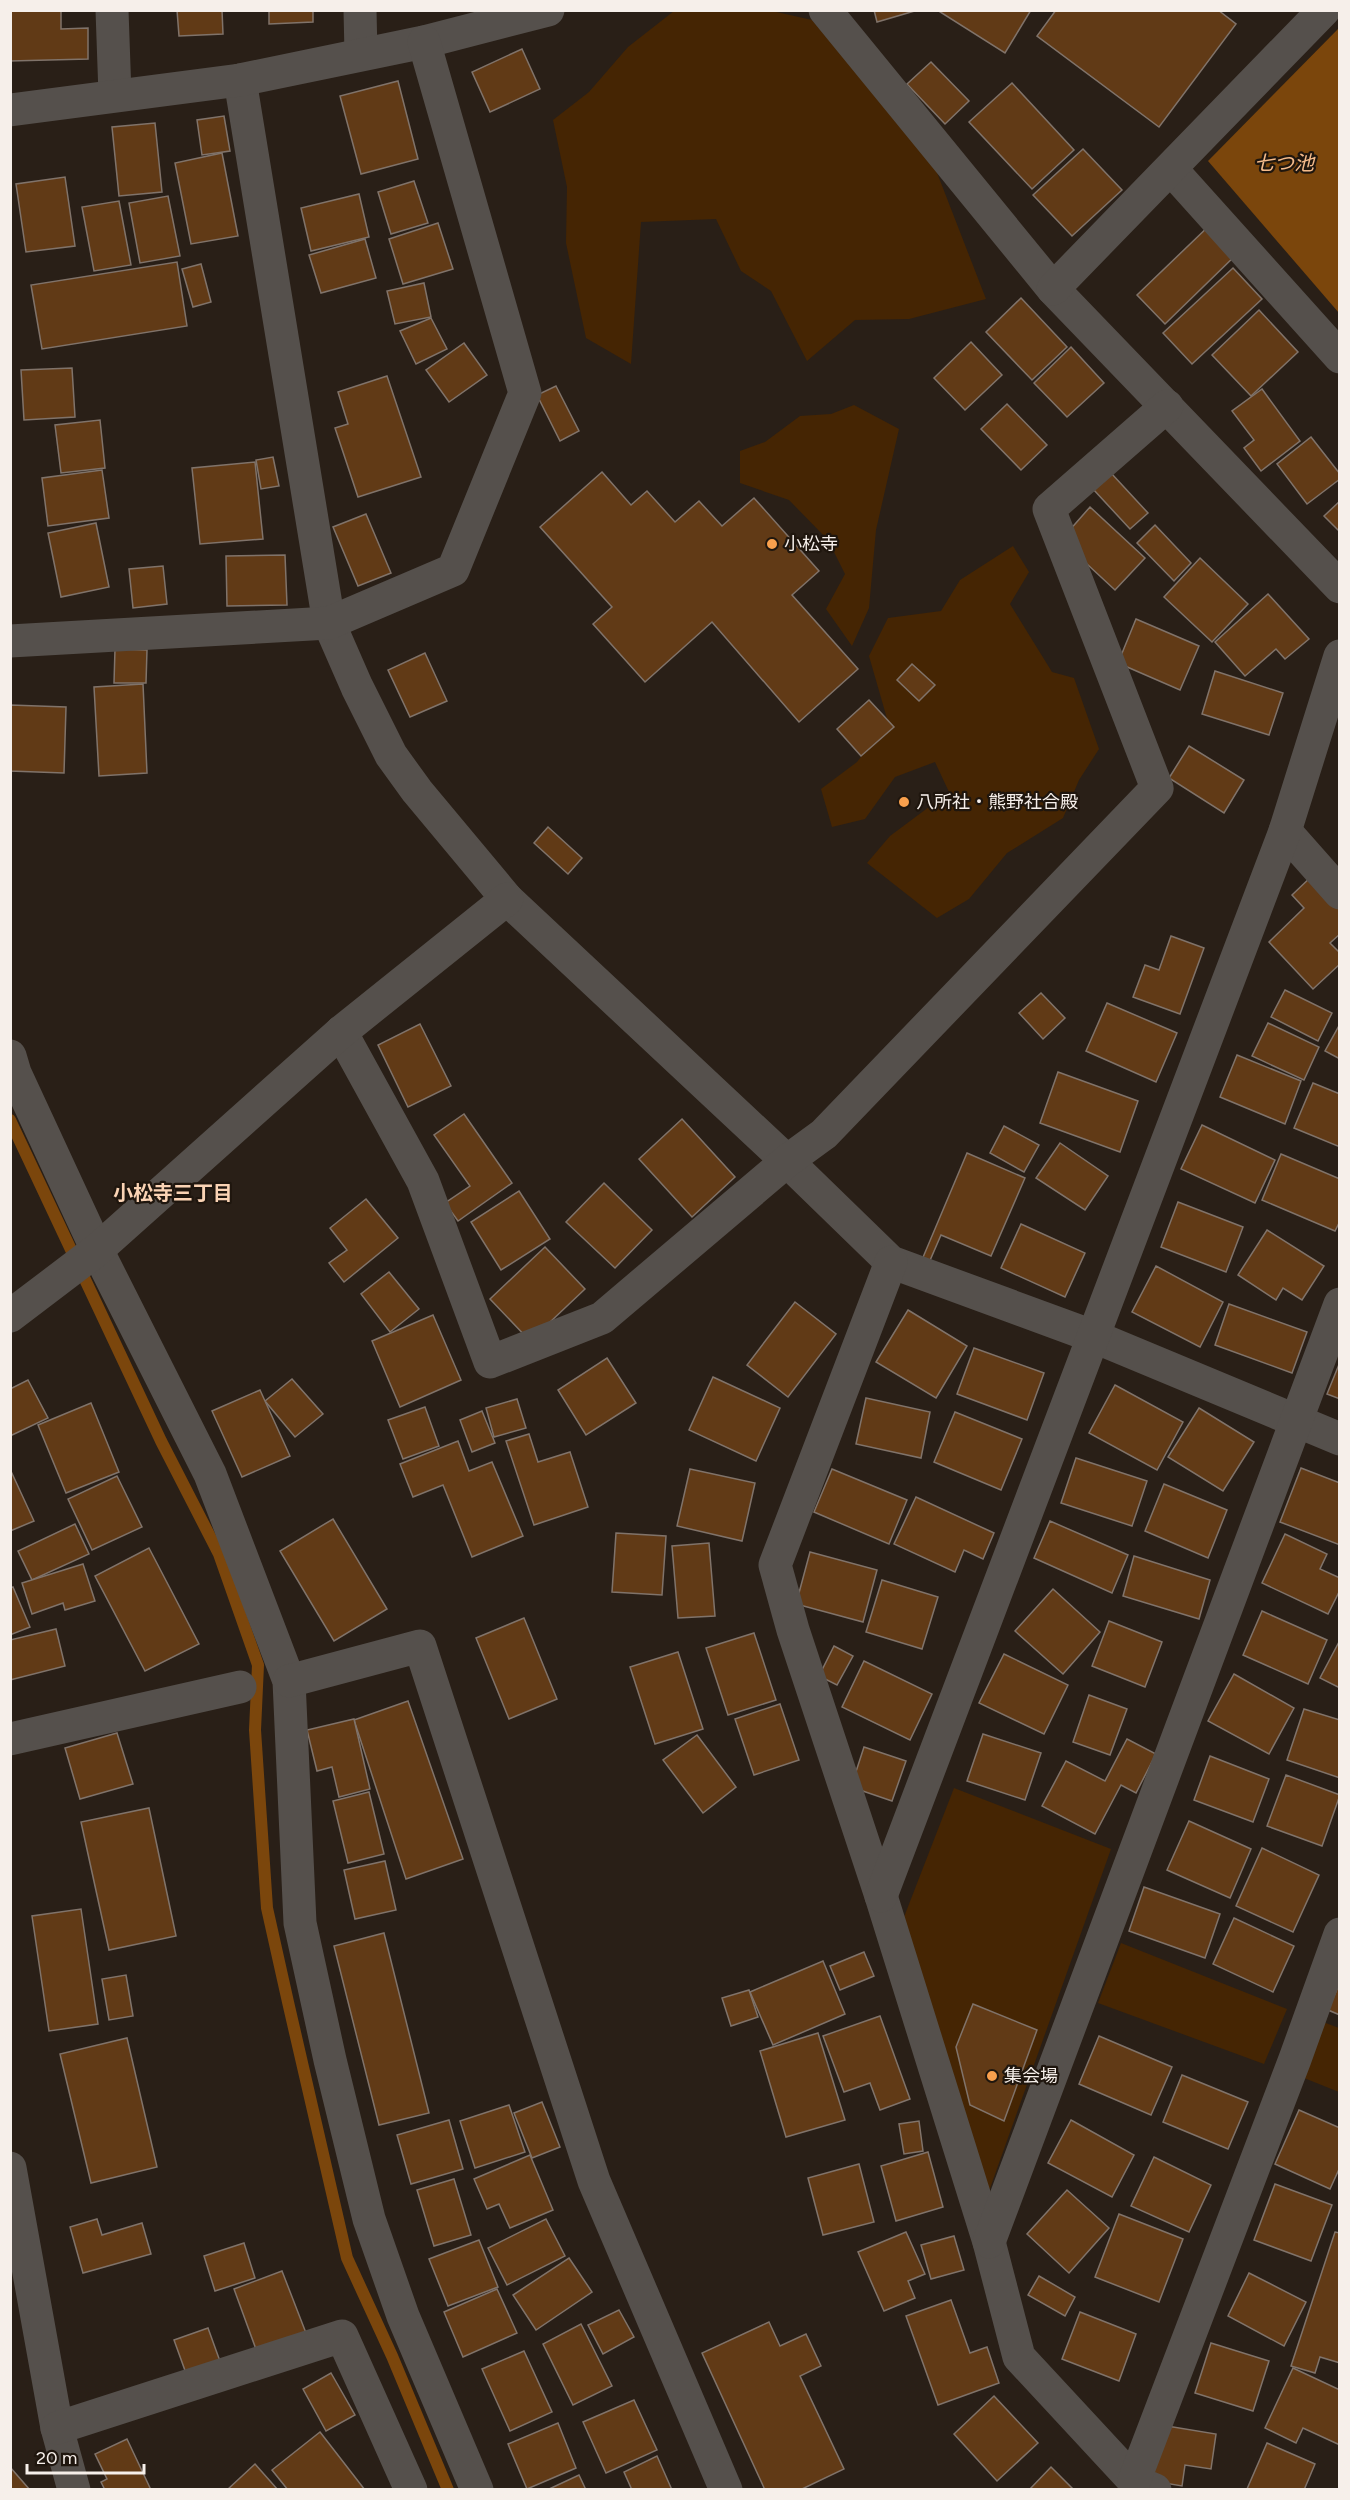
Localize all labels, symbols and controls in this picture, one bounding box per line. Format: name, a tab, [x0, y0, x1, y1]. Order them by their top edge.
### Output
water label: 七つ池	[1254, 151, 1316, 175]
place label: 小松寺	[784, 533, 838, 555]
marker: 小松寺	[765, 537, 779, 551]
place label: 八所社・熊野社合殿	[916, 791, 1078, 813]
marker: 八所社・熊野社合殿	[897, 795, 911, 809]
district label: 小松寺三丁目	[113, 1181, 233, 1205]
place label: 集会場	[1004, 2065, 1058, 2087]
marker: 集会場	[985, 2069, 999, 2083]
scale bar	[27, 2437, 144, 2475]
text: 20 m	[36, 2447, 77, 2469]

